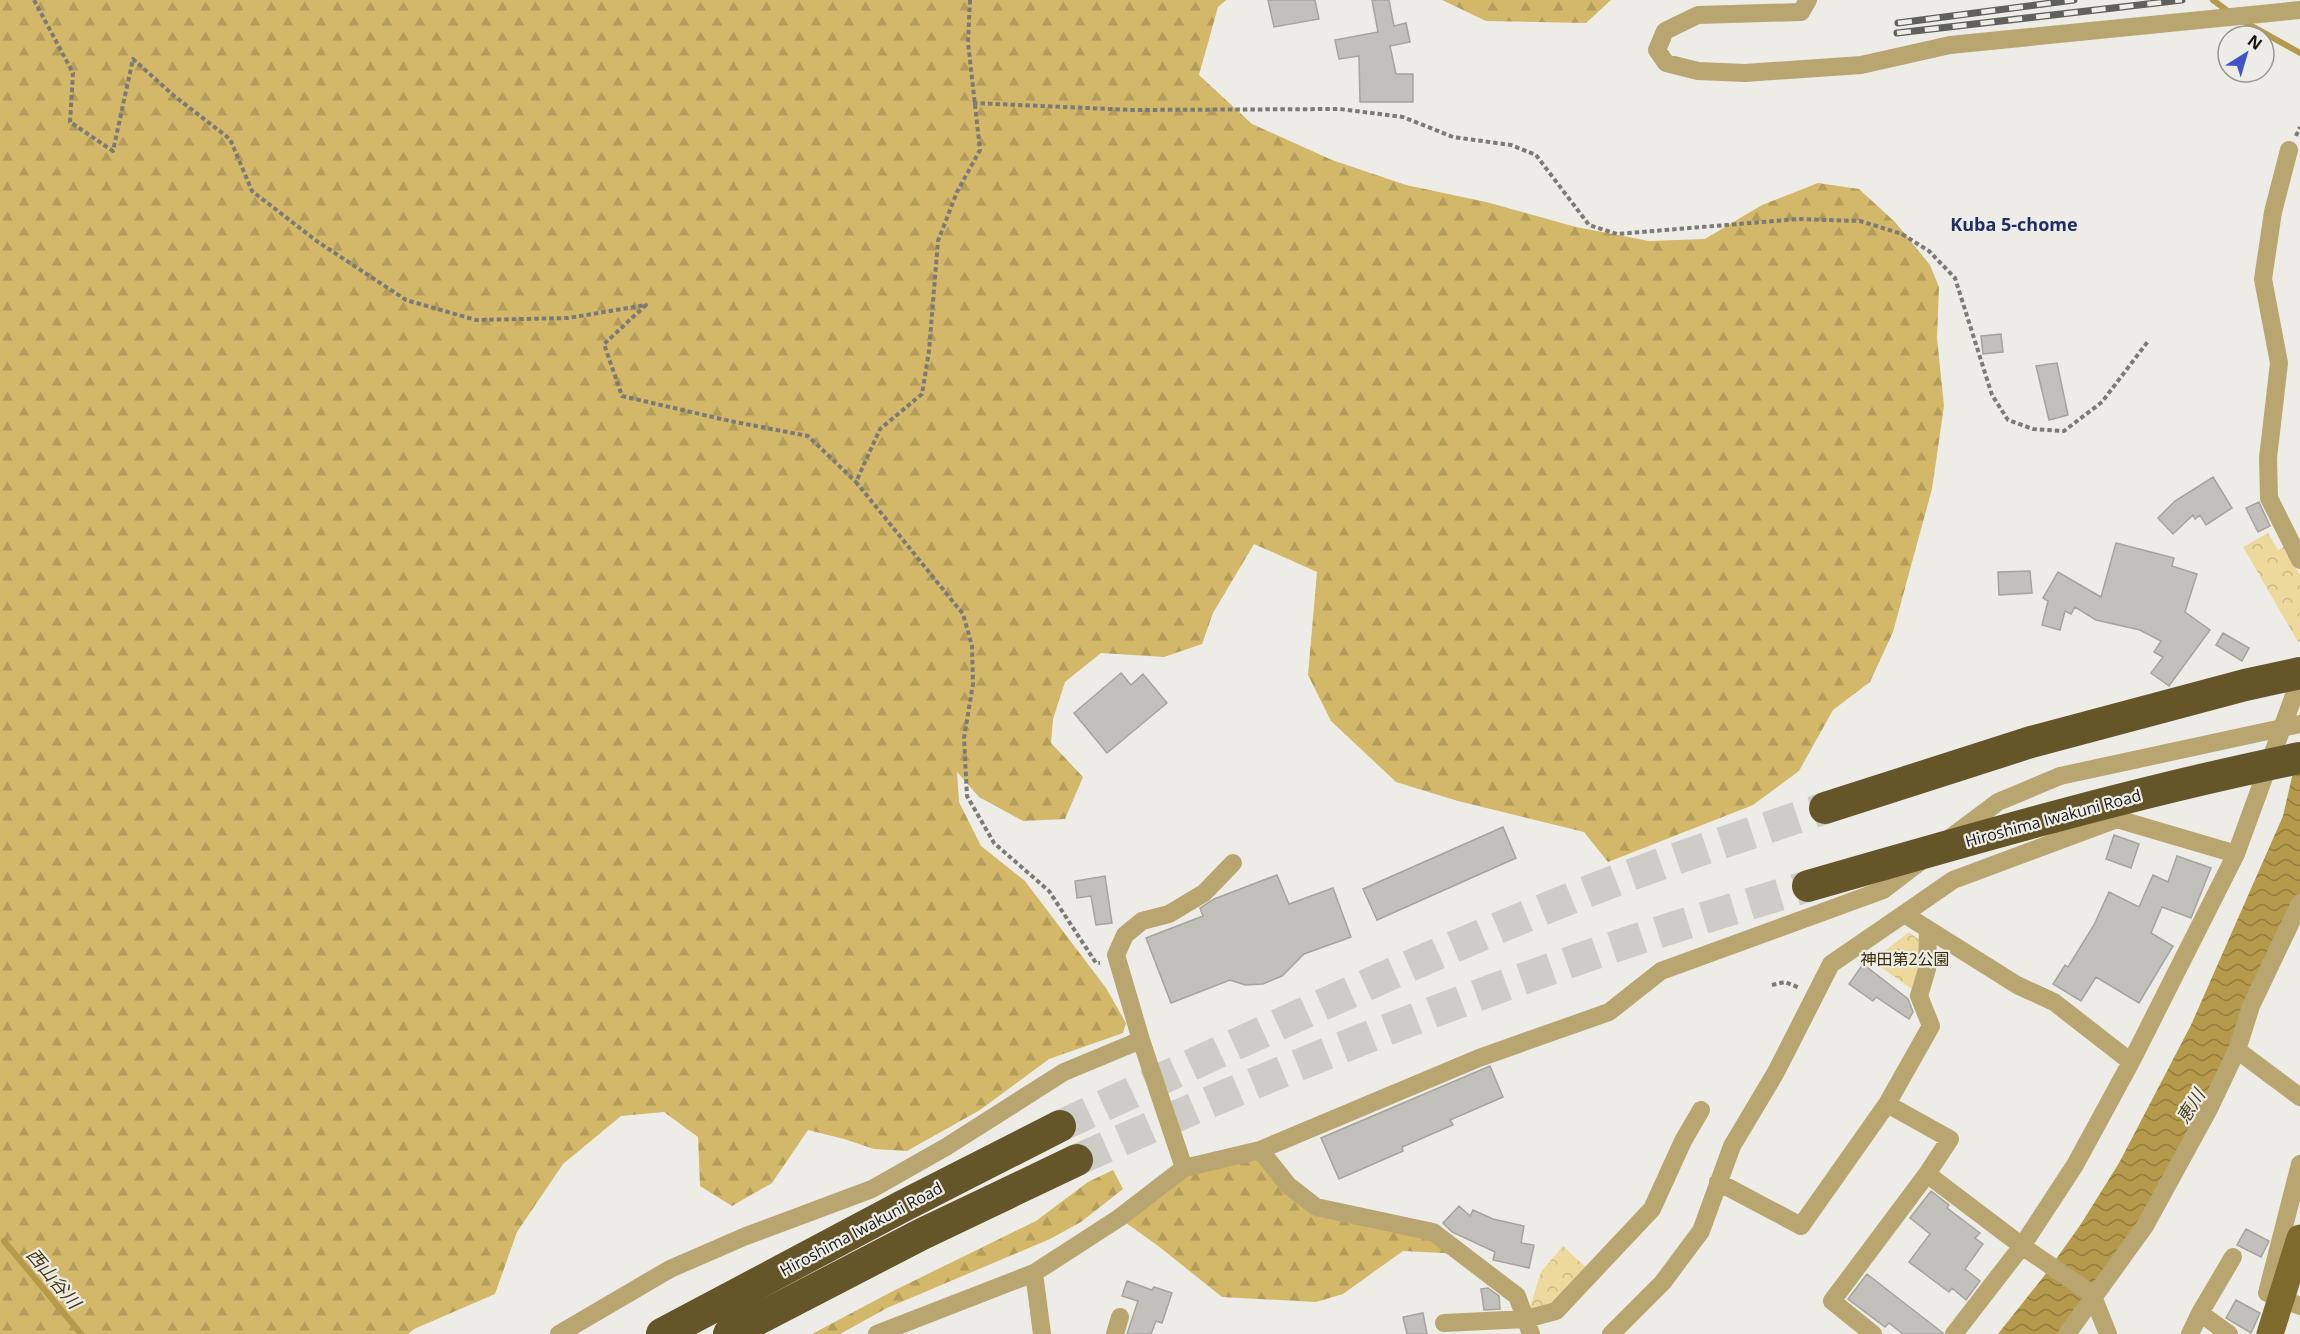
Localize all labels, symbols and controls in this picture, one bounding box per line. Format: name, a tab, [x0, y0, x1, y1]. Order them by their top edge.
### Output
north arrow	[2216, 24, 2276, 84]
text: N	[2243, 29, 2267, 55]
district label: Kuba 5-chome	[1950, 212, 2078, 236]
street label: Hiroshima Iwakuni Road	[1962, 784, 2144, 852]
park label: 神田第2公園	[1860, 948, 1950, 970]
water label: 恵川	[2170, 1083, 2211, 1128]
street label: Hiroshima Iwakuni Road	[776, 1177, 946, 1281]
water label: 西山谷川	[22, 1243, 88, 1315]

